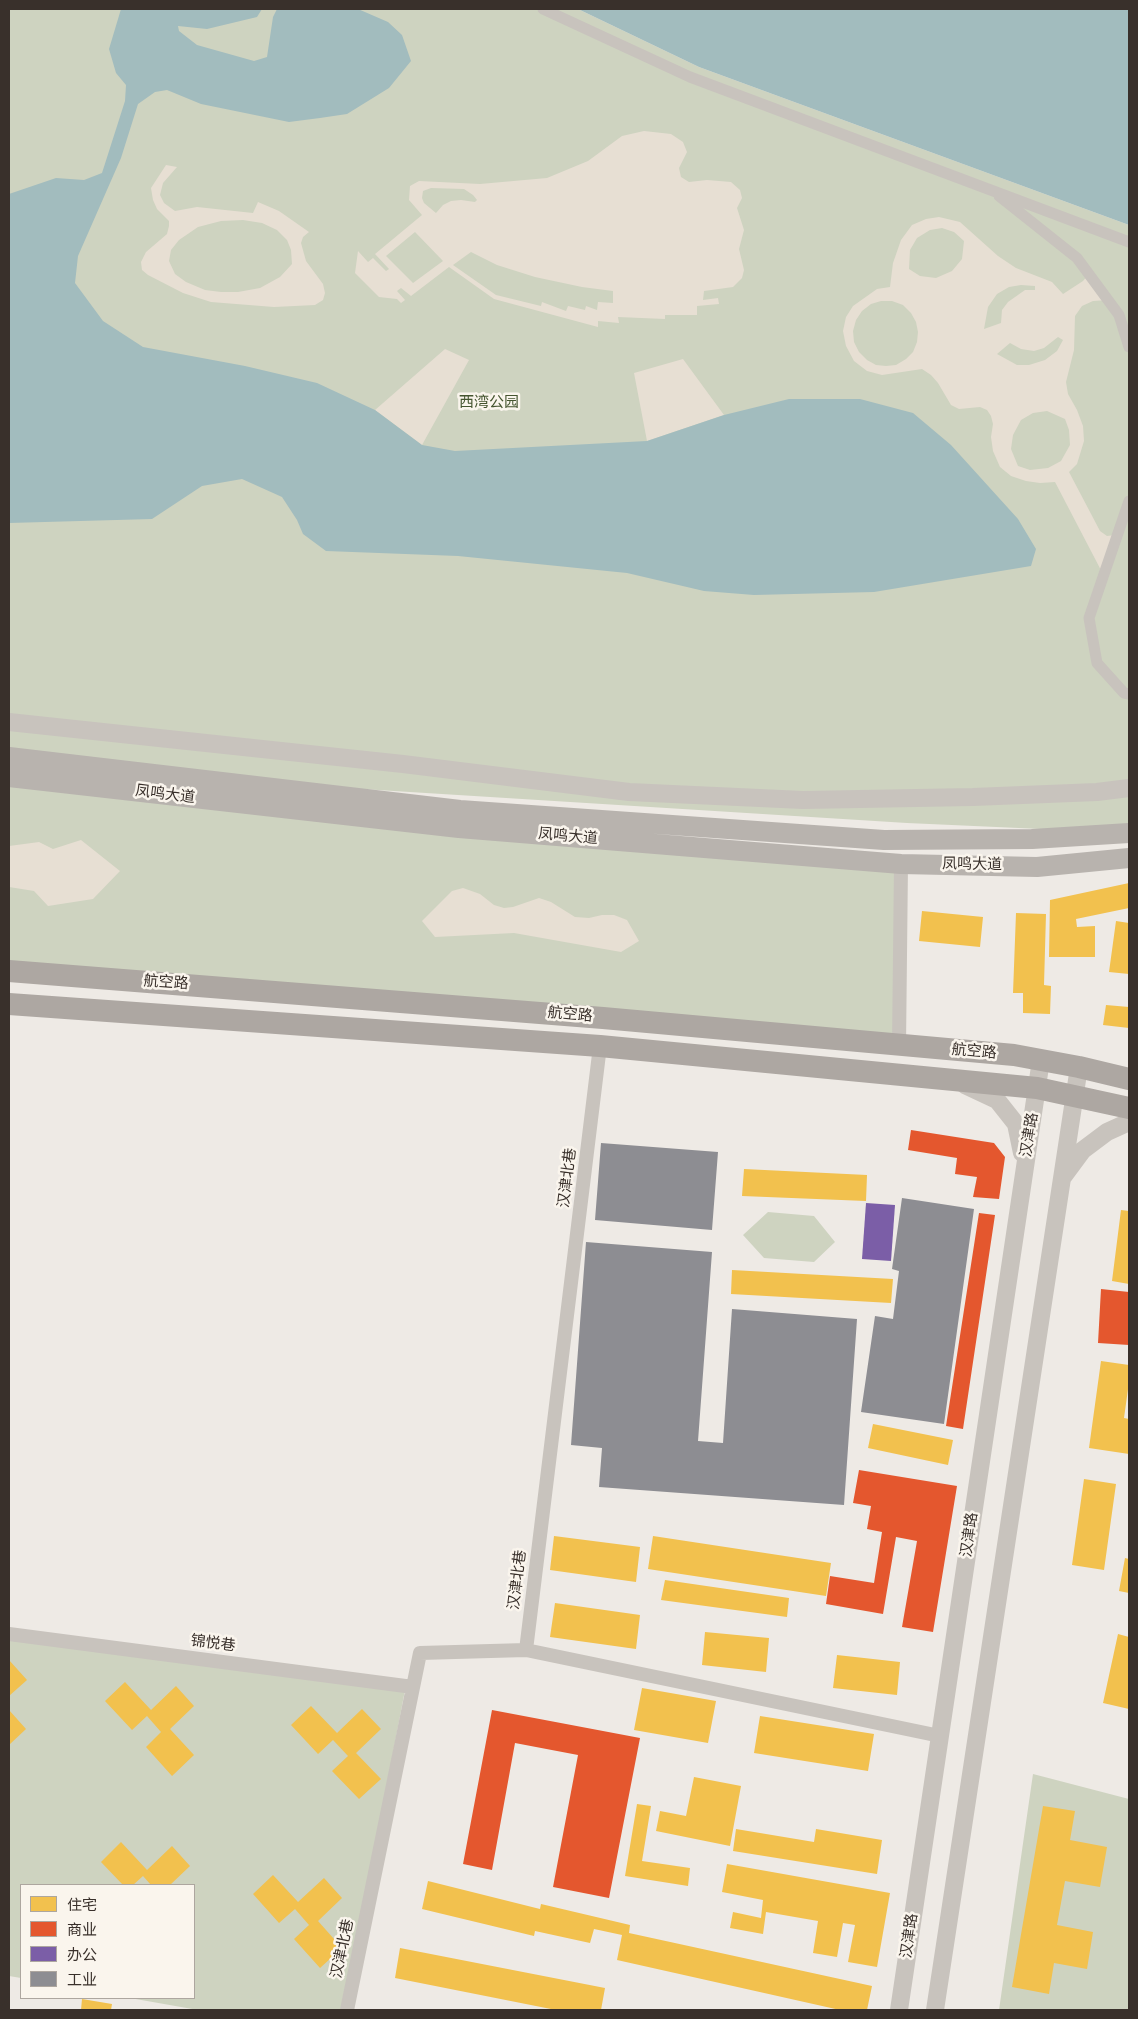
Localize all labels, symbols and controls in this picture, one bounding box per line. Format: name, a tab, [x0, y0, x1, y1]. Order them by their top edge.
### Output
park label: 西湾公园	[459, 394, 519, 412]
street label: 凤鸣大道	[134, 782, 196, 808]
street label: 凤鸣大道	[537, 825, 599, 849]
street label: 凤鸣大道	[942, 855, 1002, 875]
street label: 航空路	[143, 972, 189, 994]
street label: 航空路	[547, 1004, 593, 1026]
street label: 航空路	[951, 1041, 997, 1063]
street label: 汉津路	[1018, 1111, 1042, 1159]
street label: 汉津北巷	[555, 1147, 581, 1209]
street label: 汉津路	[958, 1511, 982, 1559]
street label: 汉津北巷	[505, 1549, 531, 1611]
street label: 锦悦巷	[190, 1632, 236, 1656]
legend	[20, 1884, 195, 1999]
text: 住宅	[67, 1896, 97, 1914]
street label: 汉津路	[898, 1912, 922, 1960]
street label: 汉津北巷	[328, 1918, 358, 1980]
text: 商业	[67, 1921, 97, 1939]
text: 办公	[67, 1946, 97, 1964]
text: 工业	[67, 1971, 97, 1989]

